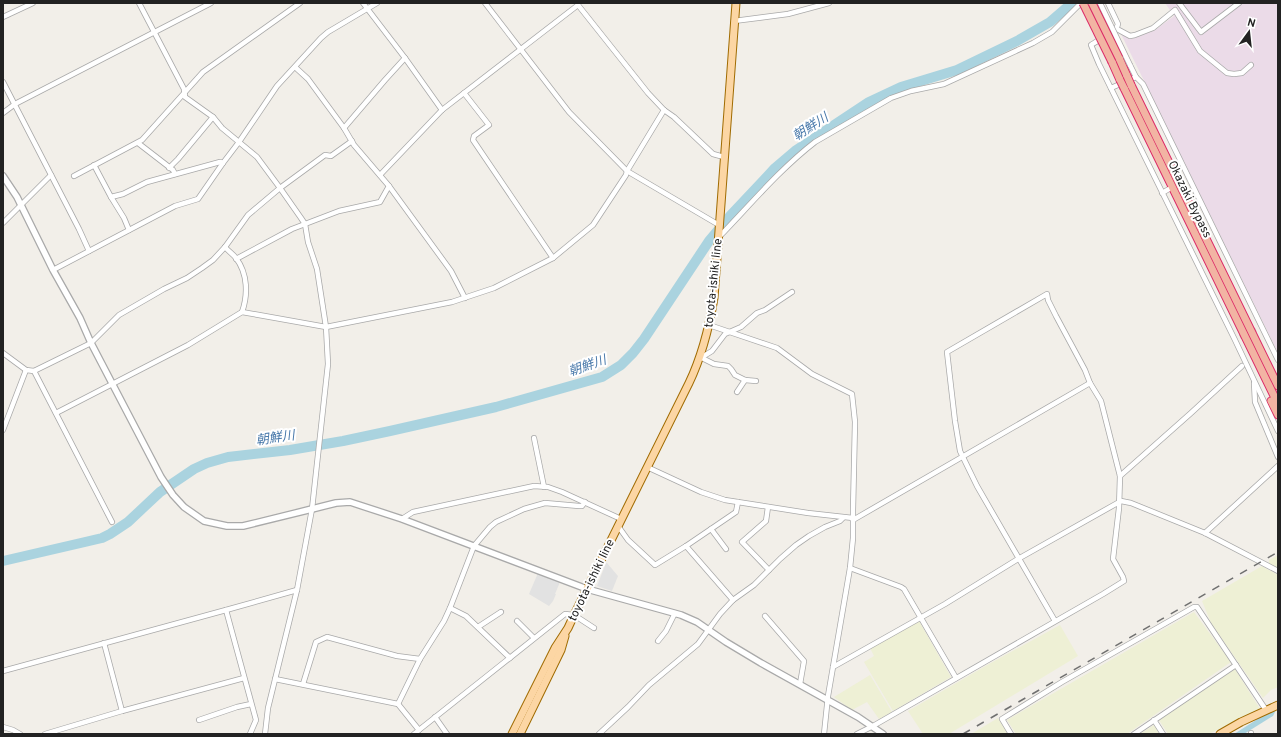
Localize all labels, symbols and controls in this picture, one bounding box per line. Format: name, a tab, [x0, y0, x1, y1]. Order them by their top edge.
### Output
north arrow	[1229, 12, 1269, 52]
text: N	[1246, 16, 1257, 31]
water label: 朝鮮川	[790, 109, 833, 145]
street label: Okazaki Bypass	[1163, 158, 1215, 241]
street label: toyota-ishiki line	[701, 238, 727, 329]
water label: 朝鮮川	[567, 352, 611, 381]
water label: 朝鮮川	[255, 428, 298, 450]
street label: toyota-ishiki line	[565, 537, 619, 624]

